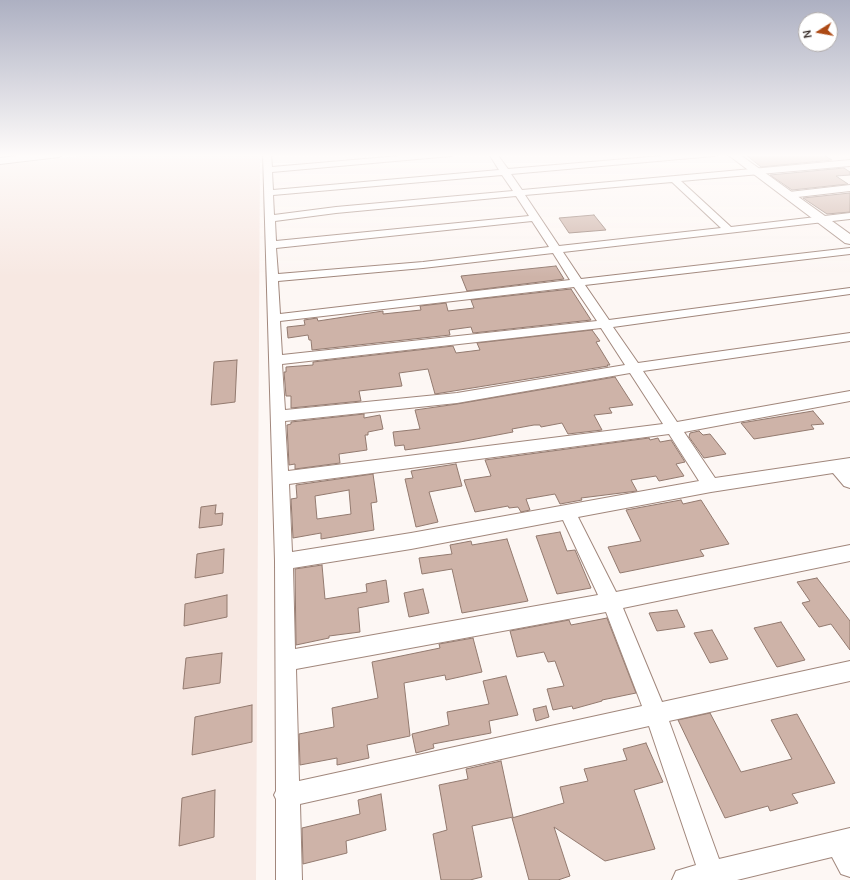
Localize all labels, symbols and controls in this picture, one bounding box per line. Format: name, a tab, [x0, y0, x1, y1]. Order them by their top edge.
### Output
north arrow	[798, 12, 838, 52]
text: N	[799, 29, 815, 40]

